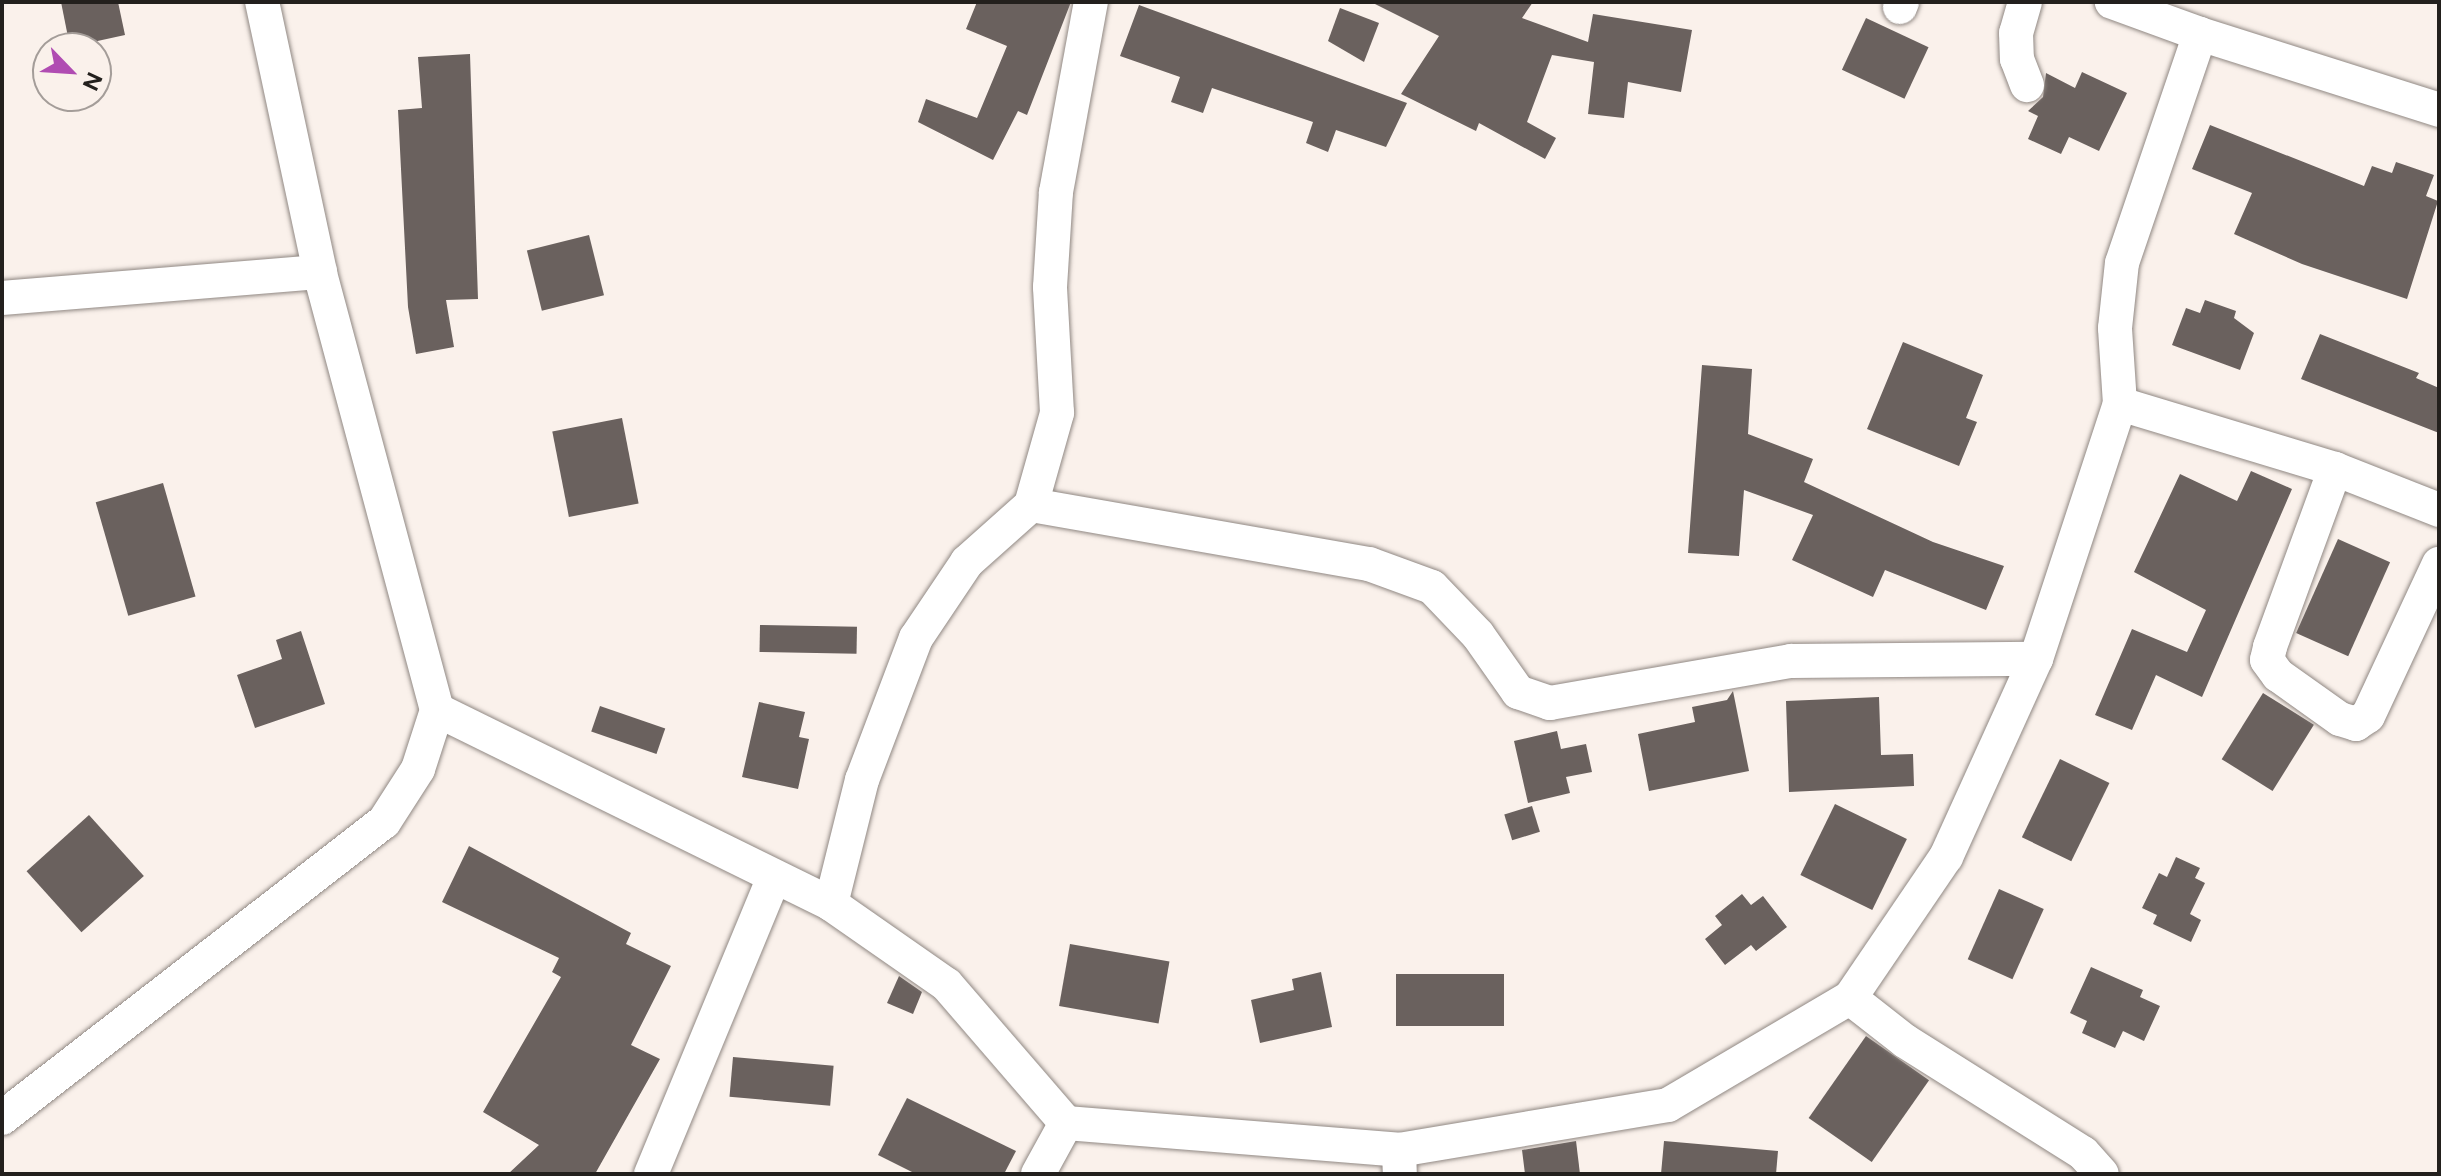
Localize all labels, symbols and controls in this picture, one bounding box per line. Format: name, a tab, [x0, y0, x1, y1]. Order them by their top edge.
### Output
north arrow	[32, 32, 112, 112]
text: N	[77, 68, 108, 95]

